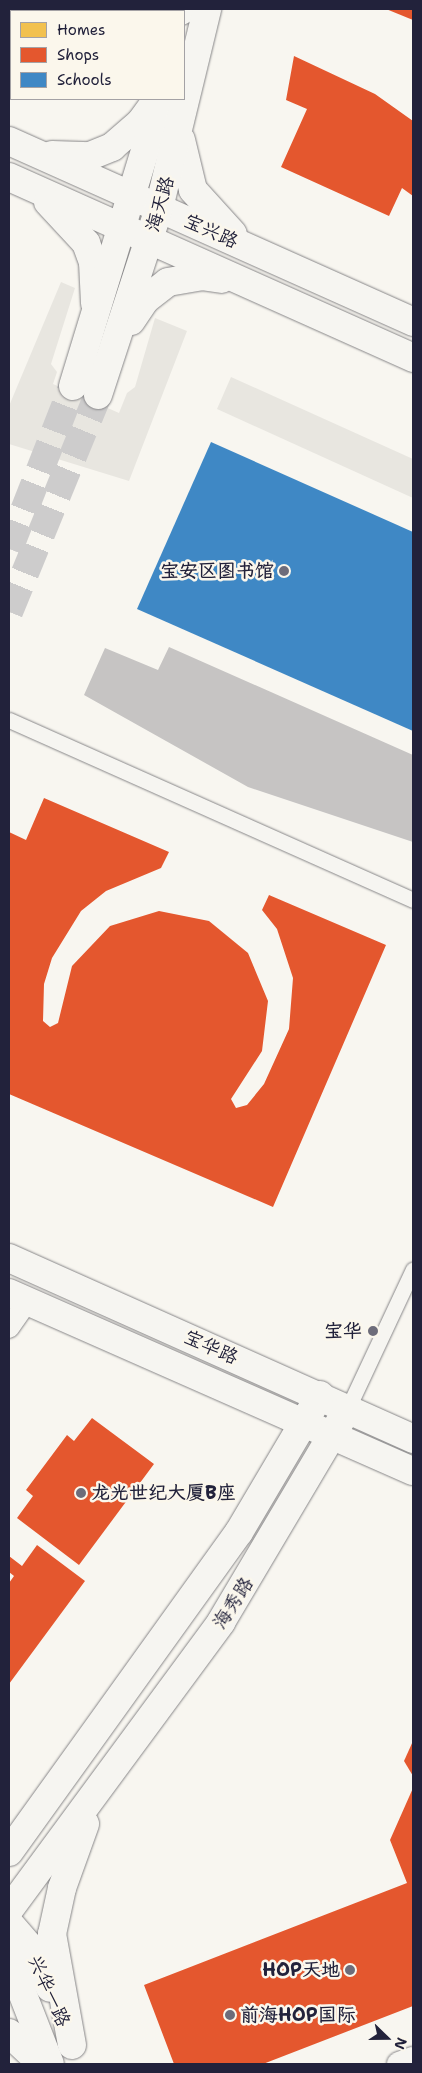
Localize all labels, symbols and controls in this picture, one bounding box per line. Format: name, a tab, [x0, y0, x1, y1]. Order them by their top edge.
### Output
legend	[10, 10, 185, 100]
text: Homes	[57, 20, 105, 40]
text: Shops	[57, 45, 99, 65]
text: Schools	[57, 70, 112, 90]
street label: 海天路	[141, 173, 179, 235]
street label: 宝兴路	[180, 209, 242, 253]
place label: 宝安区图书馆	[160, 560, 274, 582]
marker: 宝安区图书馆	[278, 565, 290, 577]
place label: 宝华	[324, 1320, 362, 1342]
marker: 宝华	[366, 1324, 380, 1338]
street label: 宝华路	[180, 1325, 242, 1369]
place label: 龙光世纪大厦B座	[91, 1482, 236, 1504]
marker: 龙光世纪大厦B座	[75, 1487, 87, 1499]
street label: 海秀路	[208, 1573, 258, 1633]
street label: 兴华一路	[23, 1952, 75, 2030]
place label: HOP天地	[262, 1959, 340, 1981]
marker: HOP天地	[344, 1964, 356, 1976]
place label: 前海HOP国际	[240, 2004, 356, 2026]
marker: 前海HOP国际	[224, 2009, 236, 2021]
north arrow	[362, 2013, 412, 2063]
text: N	[390, 2035, 411, 2052]

